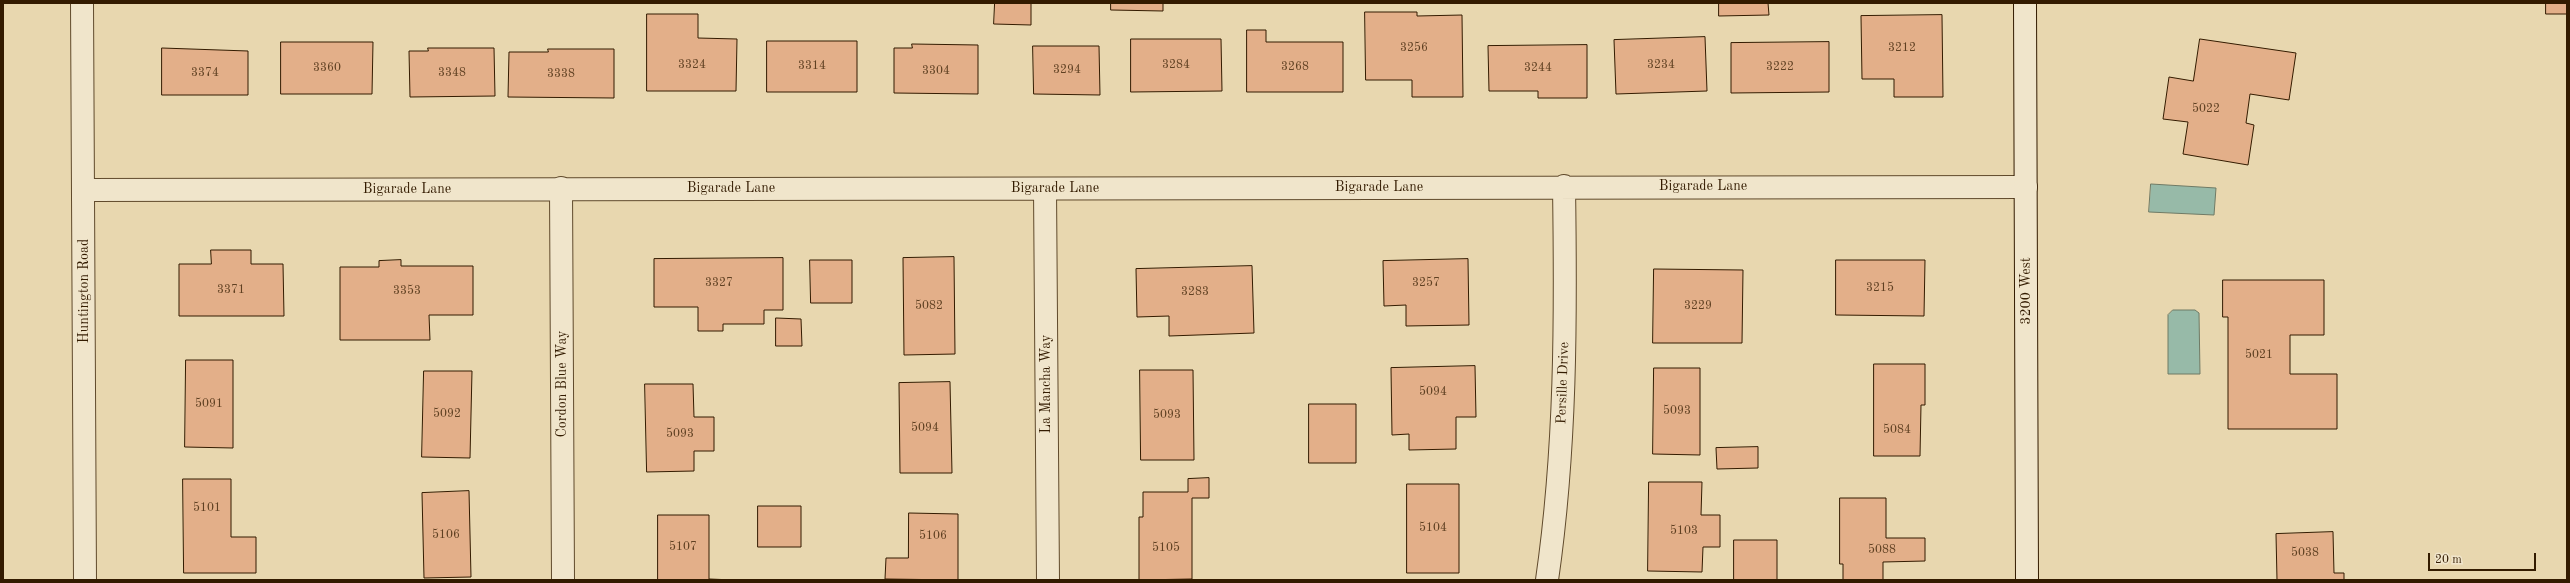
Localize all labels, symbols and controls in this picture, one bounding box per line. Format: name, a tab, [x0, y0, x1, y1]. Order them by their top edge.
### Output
house number: 3256	[1400, 41, 1428, 55]
house number: 3212	[1888, 41, 1916, 55]
house number: 3324	[678, 58, 706, 72]
house number: 3284	[1162, 58, 1190, 72]
house number: 3234	[1647, 58, 1675, 72]
house number: 3314	[798, 59, 826, 73]
house number: 3268	[1281, 60, 1309, 74]
house number: 3222	[1766, 60, 1794, 74]
house number: 3360	[313, 61, 341, 75]
house number: 3244	[1524, 61, 1552, 75]
house number: 3294	[1053, 63, 1081, 77]
house number: 3304	[922, 64, 950, 78]
house number: 3374	[191, 66, 219, 80]
house number: 3348	[438, 66, 466, 80]
house number: 3338	[547, 67, 575, 81]
house number: 5022	[2192, 102, 2220, 116]
street label: Bigarade Lane	[1659, 178, 1747, 194]
street label: Bigarade Lane	[1335, 179, 1423, 195]
street label: Bigarade Lane	[687, 180, 775, 196]
street label: Bigarade Lane	[1011, 180, 1099, 196]
street label: Bigarade Lane	[363, 181, 451, 197]
street label: Huntington Road	[76, 239, 92, 343]
street label: 3200 West	[2018, 257, 2034, 325]
house number: 3327	[705, 276, 733, 290]
house number: 3257	[1412, 276, 1440, 290]
house number: 3215	[1866, 281, 1894, 295]
house number: 3371	[217, 283, 245, 297]
house number: 3353	[393, 284, 421, 298]
house number: 3283	[1181, 285, 1209, 299]
house number: 5082	[915, 299, 943, 313]
house number: 3229	[1684, 299, 1712, 313]
street label: Cordon Blue Way	[554, 330, 570, 438]
street label: La Mancha Way	[1038, 335, 1054, 433]
street label: Persille Drive	[1553, 342, 1573, 424]
house number: 5021	[2245, 348, 2273, 362]
house number: 5094	[1419, 385, 1447, 399]
house number: 5091	[195, 397, 223, 411]
house number: 5093	[1663, 404, 1691, 418]
house number: 5092	[433, 407, 461, 421]
house number: 5093	[1153, 408, 1181, 422]
house number: 5094	[911, 421, 939, 435]
house number: 5084	[1883, 423, 1911, 437]
house number: 5093	[666, 427, 694, 441]
house number: 5101	[193, 501, 221, 515]
house number: 5104	[1419, 521, 1447, 535]
house number: 5103	[1670, 524, 1698, 538]
house number: 5106	[432, 528, 460, 542]
house number: 5106	[919, 529, 947, 543]
house number: 5107	[669, 540, 697, 554]
house number: 5105	[1152, 541, 1180, 555]
house number: 5088	[1868, 543, 1896, 557]
scale bar	[2430, 545, 2538, 571]
house number: 5038	[2291, 546, 2319, 560]
text: 20 m	[2435, 554, 2462, 566]

